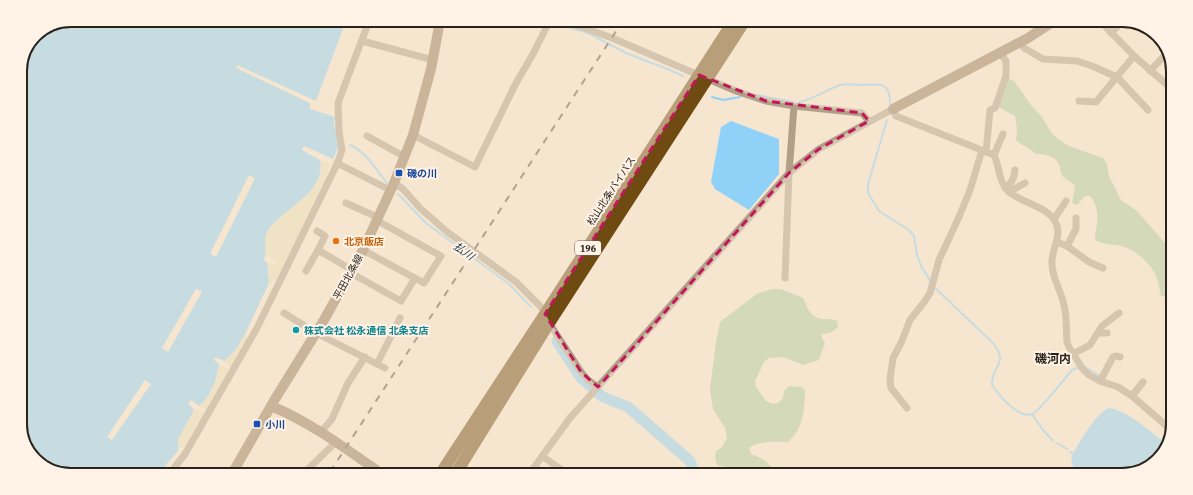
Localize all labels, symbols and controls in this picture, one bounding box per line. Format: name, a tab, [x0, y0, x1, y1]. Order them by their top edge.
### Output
street label: 松山北条バイパス	[584, 154, 638, 228]
place label: 磯の川	[407, 167, 437, 180]
marker: 磯の川	[394, 168, 404, 178]
place label: 北京飯店	[344, 235, 384, 248]
marker: 北京飯店	[331, 236, 341, 246]
water label: 払川	[451, 239, 478, 264]
road number: 196	[575, 241, 601, 255]
street label: 平田北条線	[330, 252, 366, 302]
place label: 株式会社 松永通信 北条支店	[304, 324, 429, 337]
marker: 株式会社 松永通信 北条支店	[291, 325, 301, 335]
district label: 磯河内	[1034, 351, 1071, 366]
place label: 小川	[265, 418, 285, 431]
marker: 小川	[252, 419, 262, 429]

